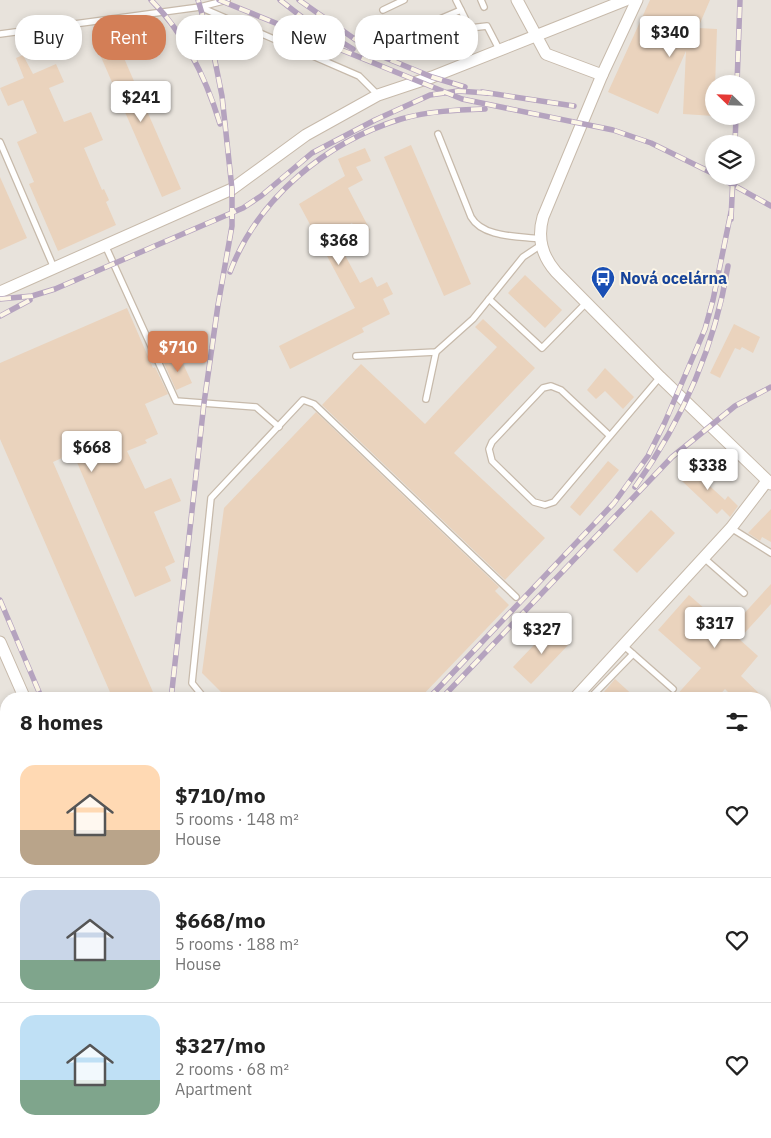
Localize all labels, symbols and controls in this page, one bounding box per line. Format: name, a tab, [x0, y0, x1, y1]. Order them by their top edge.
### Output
chip: Buy	[15, 15, 82, 60]
chip: Rent	[92, 15, 166, 60]
chip: Filters	[176, 15, 263, 60]
chip: New	[273, 15, 345, 60]
chip: Apartment	[355, 15, 478, 60]
pin: $340	[640, 15, 700, 58]
text: $340	[651, 22, 689, 42]
north arrow	[705, 75, 755, 125]
map controls	[705, 75, 755, 185]
pin: $241	[111, 80, 171, 123]
text: $241	[122, 87, 160, 107]
button: layers	[705, 135, 755, 185]
pin: $368	[309, 224, 369, 266]
text: $368	[320, 230, 358, 250]
bus stop icon: Nová ocelárna	[590, 265, 616, 299]
place label: Nová ocelárna	[620, 268, 727, 288]
pin: $710	[148, 330, 208, 373]
text: $710	[159, 337, 197, 357]
pin: $668	[62, 430, 122, 473]
text: $668	[73, 437, 111, 457]
pin: $338	[678, 448, 738, 491]
text: $338	[689, 455, 727, 475]
pin: $317	[685, 606, 745, 649]
pin: $327	[512, 612, 572, 655]
text: $317	[696, 613, 734, 633]
text: $327	[523, 619, 561, 639]
text: 8 homes	[20, 708, 103, 736]
icon: filters	[723, 708, 751, 736]
text: $710/mo	[175, 781, 266, 809]
icon: home	[60, 785, 120, 845]
icon: heart	[723, 801, 751, 829]
text: 5 rooms · 148 m²	[175, 809, 299, 829]
text: House	[175, 829, 221, 849]
text: $668/mo	[175, 906, 266, 934]
icon: home	[60, 910, 120, 970]
icon: heart	[723, 926, 751, 954]
text: 5 rooms · 188 m²	[175, 934, 299, 954]
text: House	[175, 954, 221, 974]
text: $327/mo	[175, 1031, 266, 1059]
icon: home	[60, 1035, 120, 1095]
icon: heart	[723, 1051, 751, 1079]
text: 2 rooms · 68 m²	[175, 1059, 289, 1079]
text: Apartment	[175, 1079, 252, 1099]

